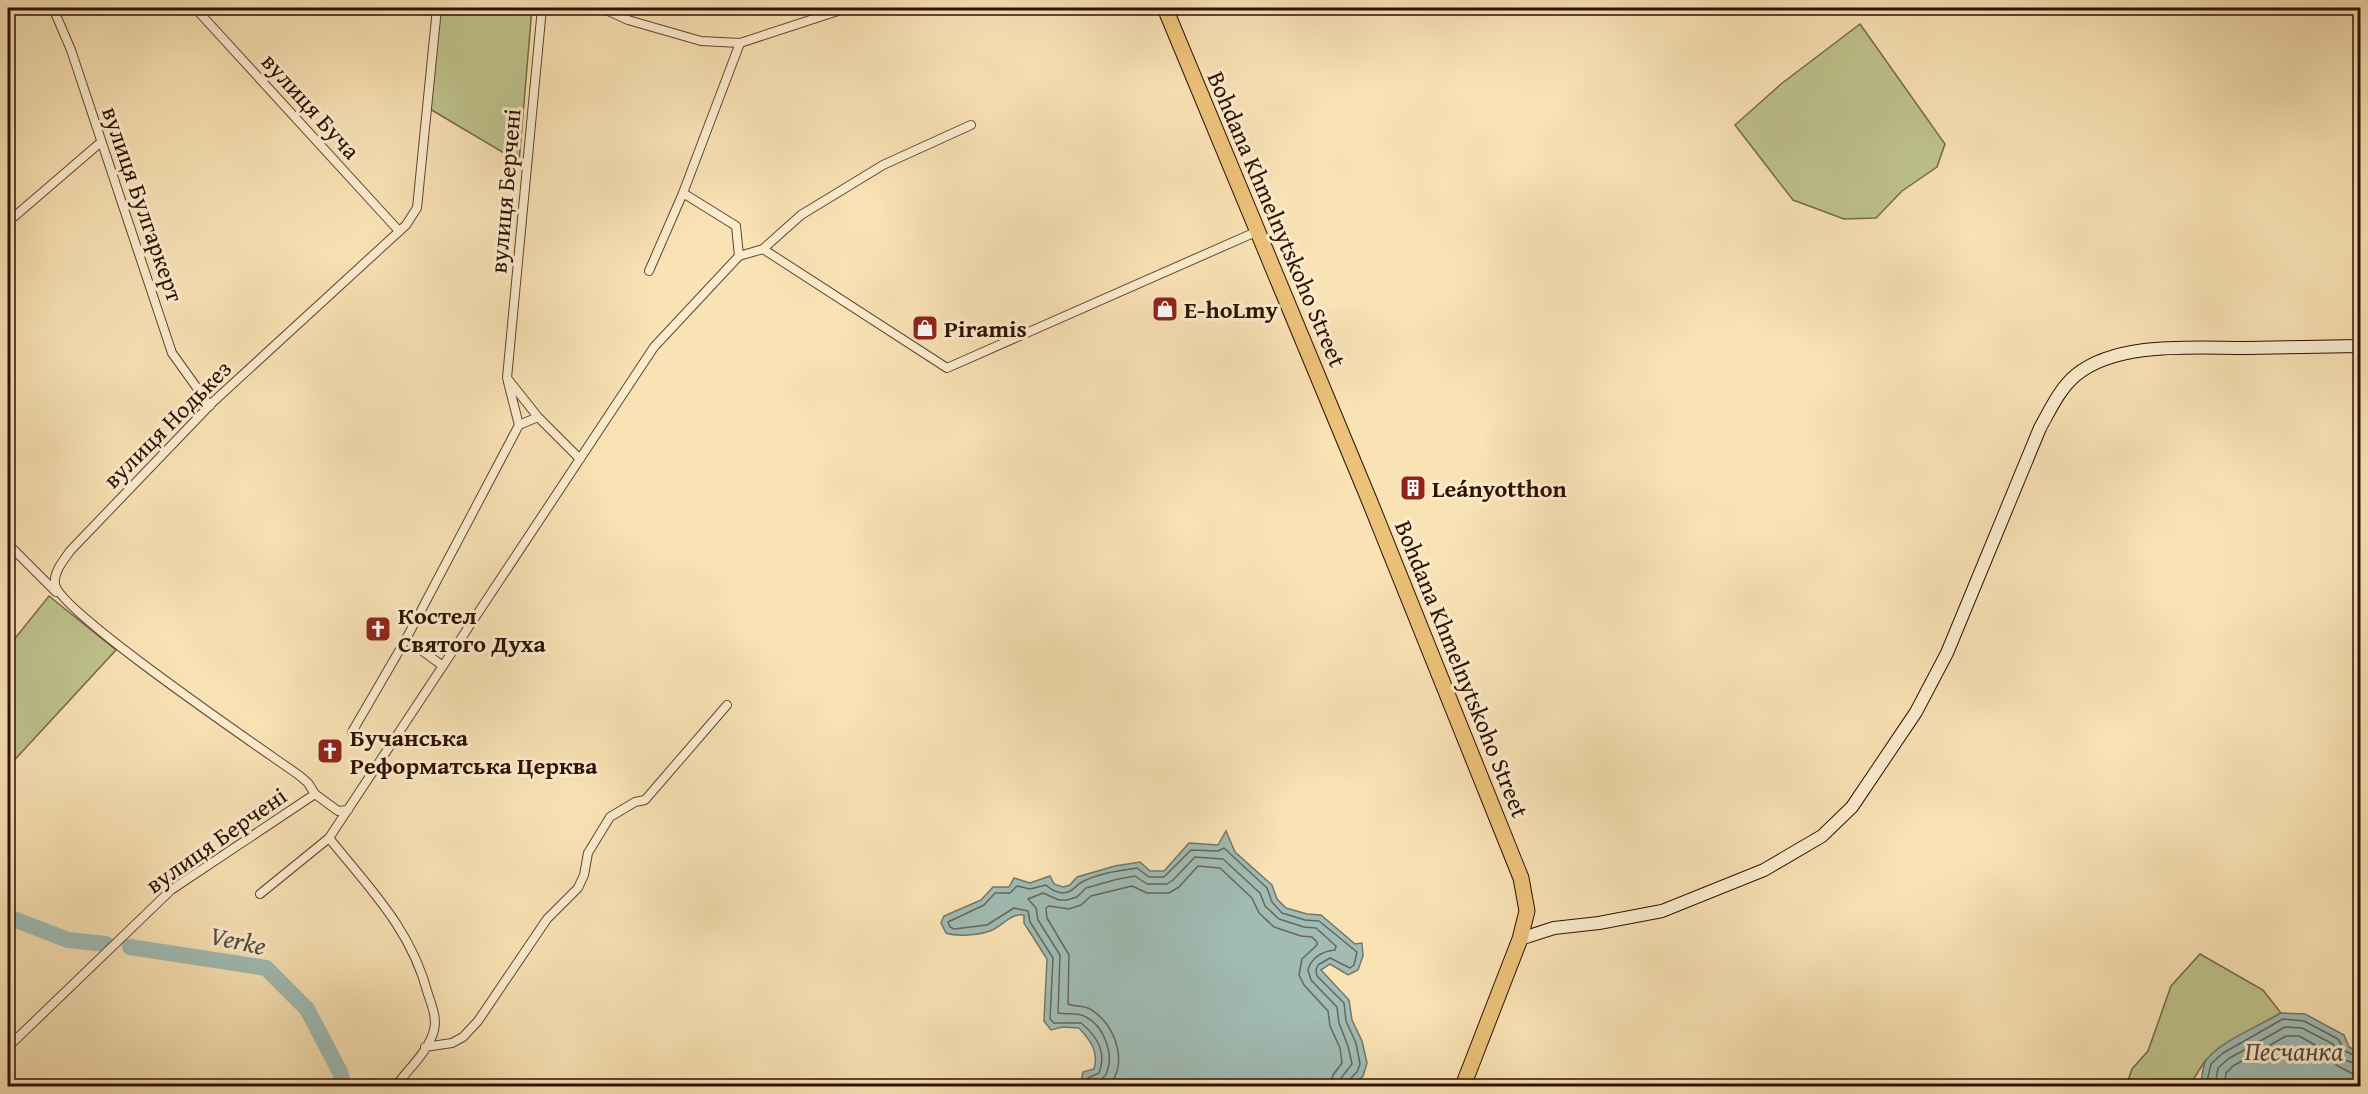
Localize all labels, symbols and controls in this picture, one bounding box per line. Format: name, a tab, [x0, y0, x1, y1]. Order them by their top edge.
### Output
street label: вулиця Буча	[254, 45, 369, 167]
street label: Bohdana Khmelnytskoho Street	[1199, 66, 1355, 373]
street label: вулиця Булгаркерт	[93, 102, 193, 307]
street label: вулиця Берчені	[480, 107, 530, 275]
place label: E-hoLmy	[1184, 292, 1279, 327]
shop icon: E-hoLmy	[1150, 294, 1180, 324]
place label: Piramis	[944, 311, 1027, 346]
shop icon: Piramis	[910, 313, 940, 343]
street label: вулиця Нодькез	[95, 352, 239, 496]
place label: Leányotthon	[1432, 471, 1567, 506]
building icon: Leányotthon	[1398, 473, 1428, 503]
street label: Bohdana Khmelnytskoho Street	[1386, 515, 1538, 823]
place label: Костел Святого Духа	[398, 598, 546, 661]
church icon: Костел Святого Духа	[363, 614, 393, 644]
place label: Бучанська Реформатська Церква	[350, 720, 598, 783]
church icon: Бучанська Реформатська Церква	[315, 736, 345, 766]
street label: вулиця Берчені	[138, 778, 294, 902]
water label: Verke	[206, 915, 270, 965]
water label: Песчанка	[2245, 1031, 2343, 1070]

